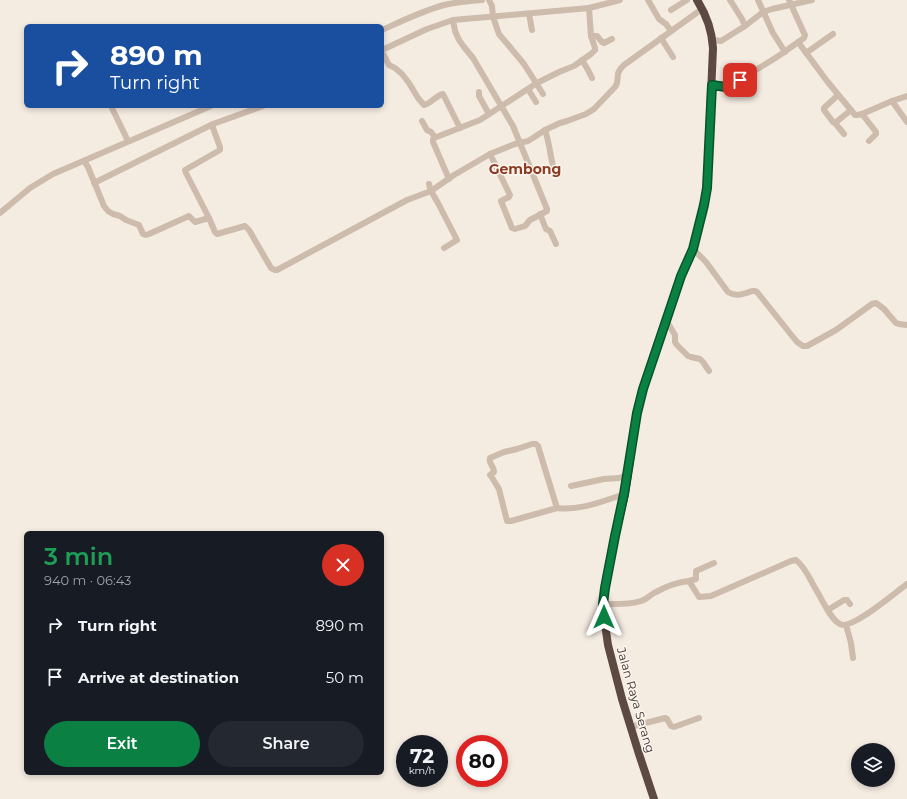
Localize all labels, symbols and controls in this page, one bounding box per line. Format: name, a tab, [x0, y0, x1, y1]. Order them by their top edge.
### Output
text: 890 m	[110, 38, 203, 72]
icon: right	[44, 40, 96, 92]
pin	[723, 63, 757, 97]
icon: arrive	[729, 69, 751, 91]
text: Turn right	[110, 72, 200, 94]
district label: Gembong	[489, 160, 561, 178]
text: 3 min	[44, 542, 113, 571]
button: close	[322, 544, 364, 586]
text: 940 m · 06:43	[44, 572, 131, 588]
position arrow	[583, 596, 625, 638]
icon: right	[44, 614, 66, 636]
text: Turn right	[78, 616, 157, 635]
text: 890 m	[316, 616, 364, 635]
street label: Jalan Raya Serang	[613, 645, 658, 754]
icon: arrive	[44, 666, 66, 688]
text: Arrive at destination	[78, 668, 239, 687]
text: 50 m	[326, 668, 364, 687]
button: Exit	[44, 721, 200, 767]
button: Share	[208, 721, 364, 767]
speed limit sign: 80	[456, 735, 508, 787]
map controls	[851, 743, 895, 787]
button: layers	[851, 743, 895, 787]
text: 72	[410, 744, 434, 768]
text: km/h	[409, 764, 435, 777]

